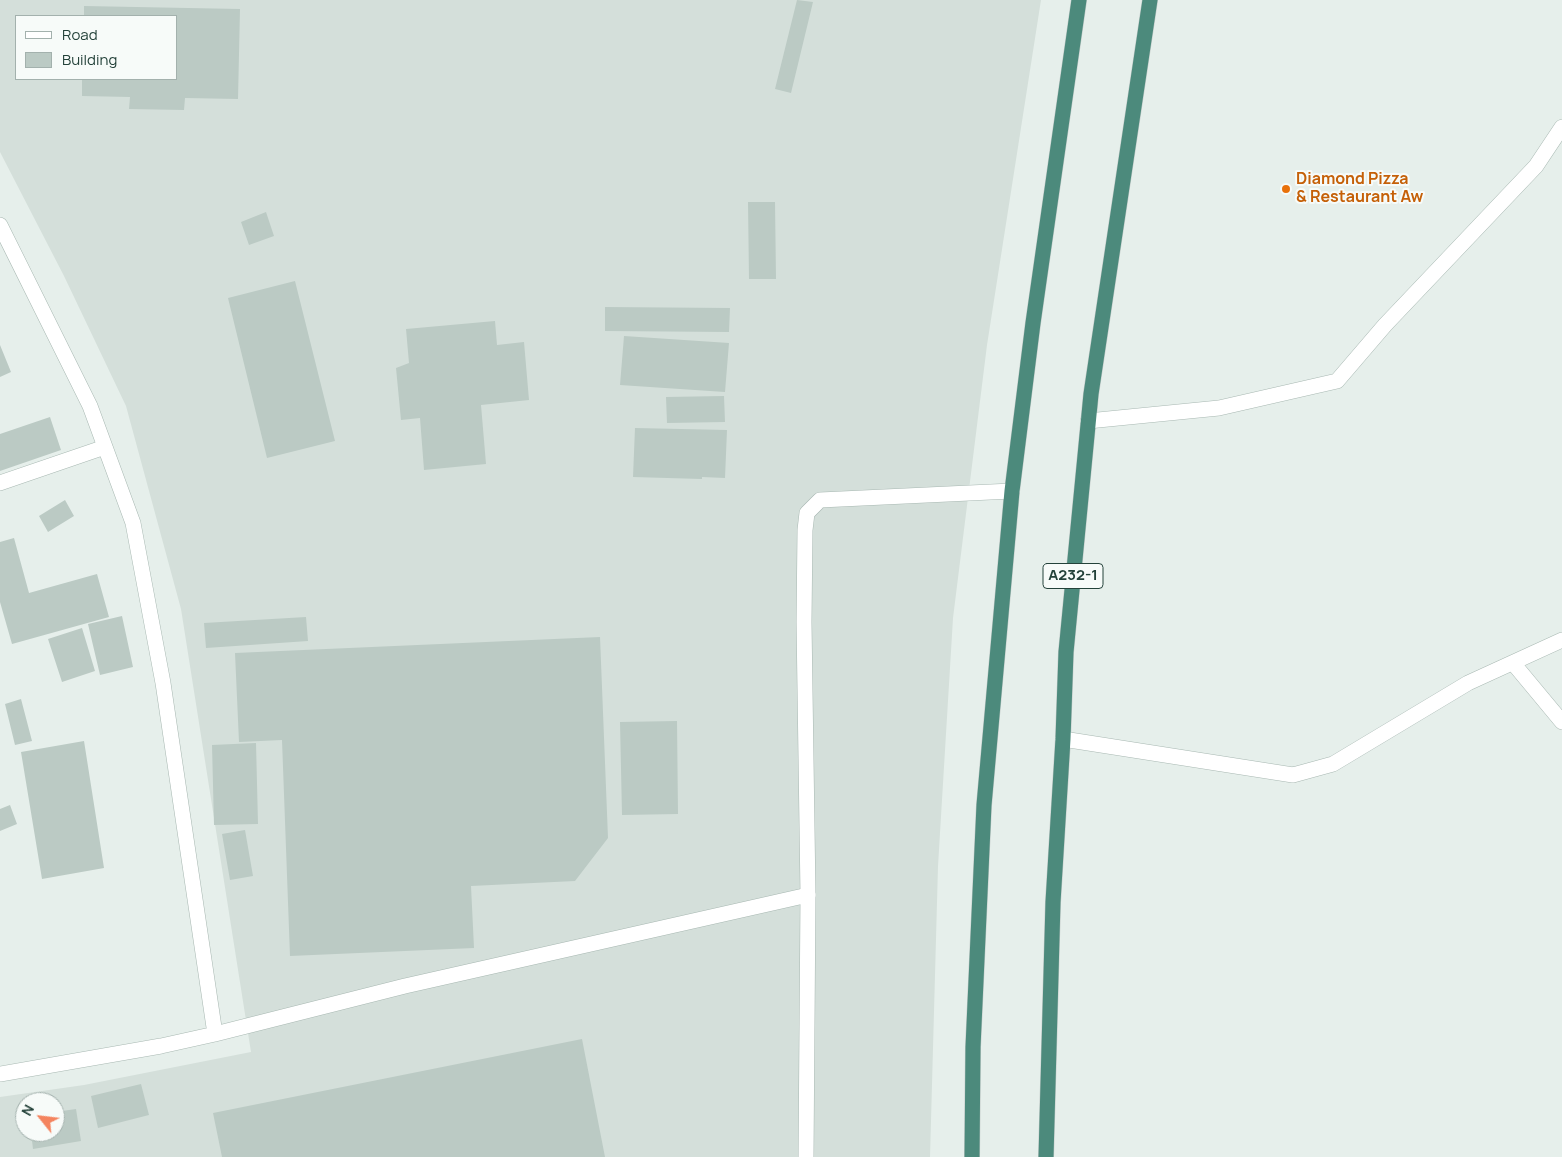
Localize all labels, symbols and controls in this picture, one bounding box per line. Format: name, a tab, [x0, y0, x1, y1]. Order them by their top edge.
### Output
legend	[15, 15, 178, 80]
text: Road	[62, 24, 98, 45]
text: Building	[62, 49, 117, 70]
place label: Diamond Pizza & Restaurant Aw	[1296, 170, 1423, 208]
marker: Diamond Pizza & Restaurant Aw	[1280, 183, 1292, 195]
road number: A232-1	[1043, 564, 1103, 588]
north arrow	[15, 1092, 65, 1142]
text: N	[17, 1101, 38, 1119]

